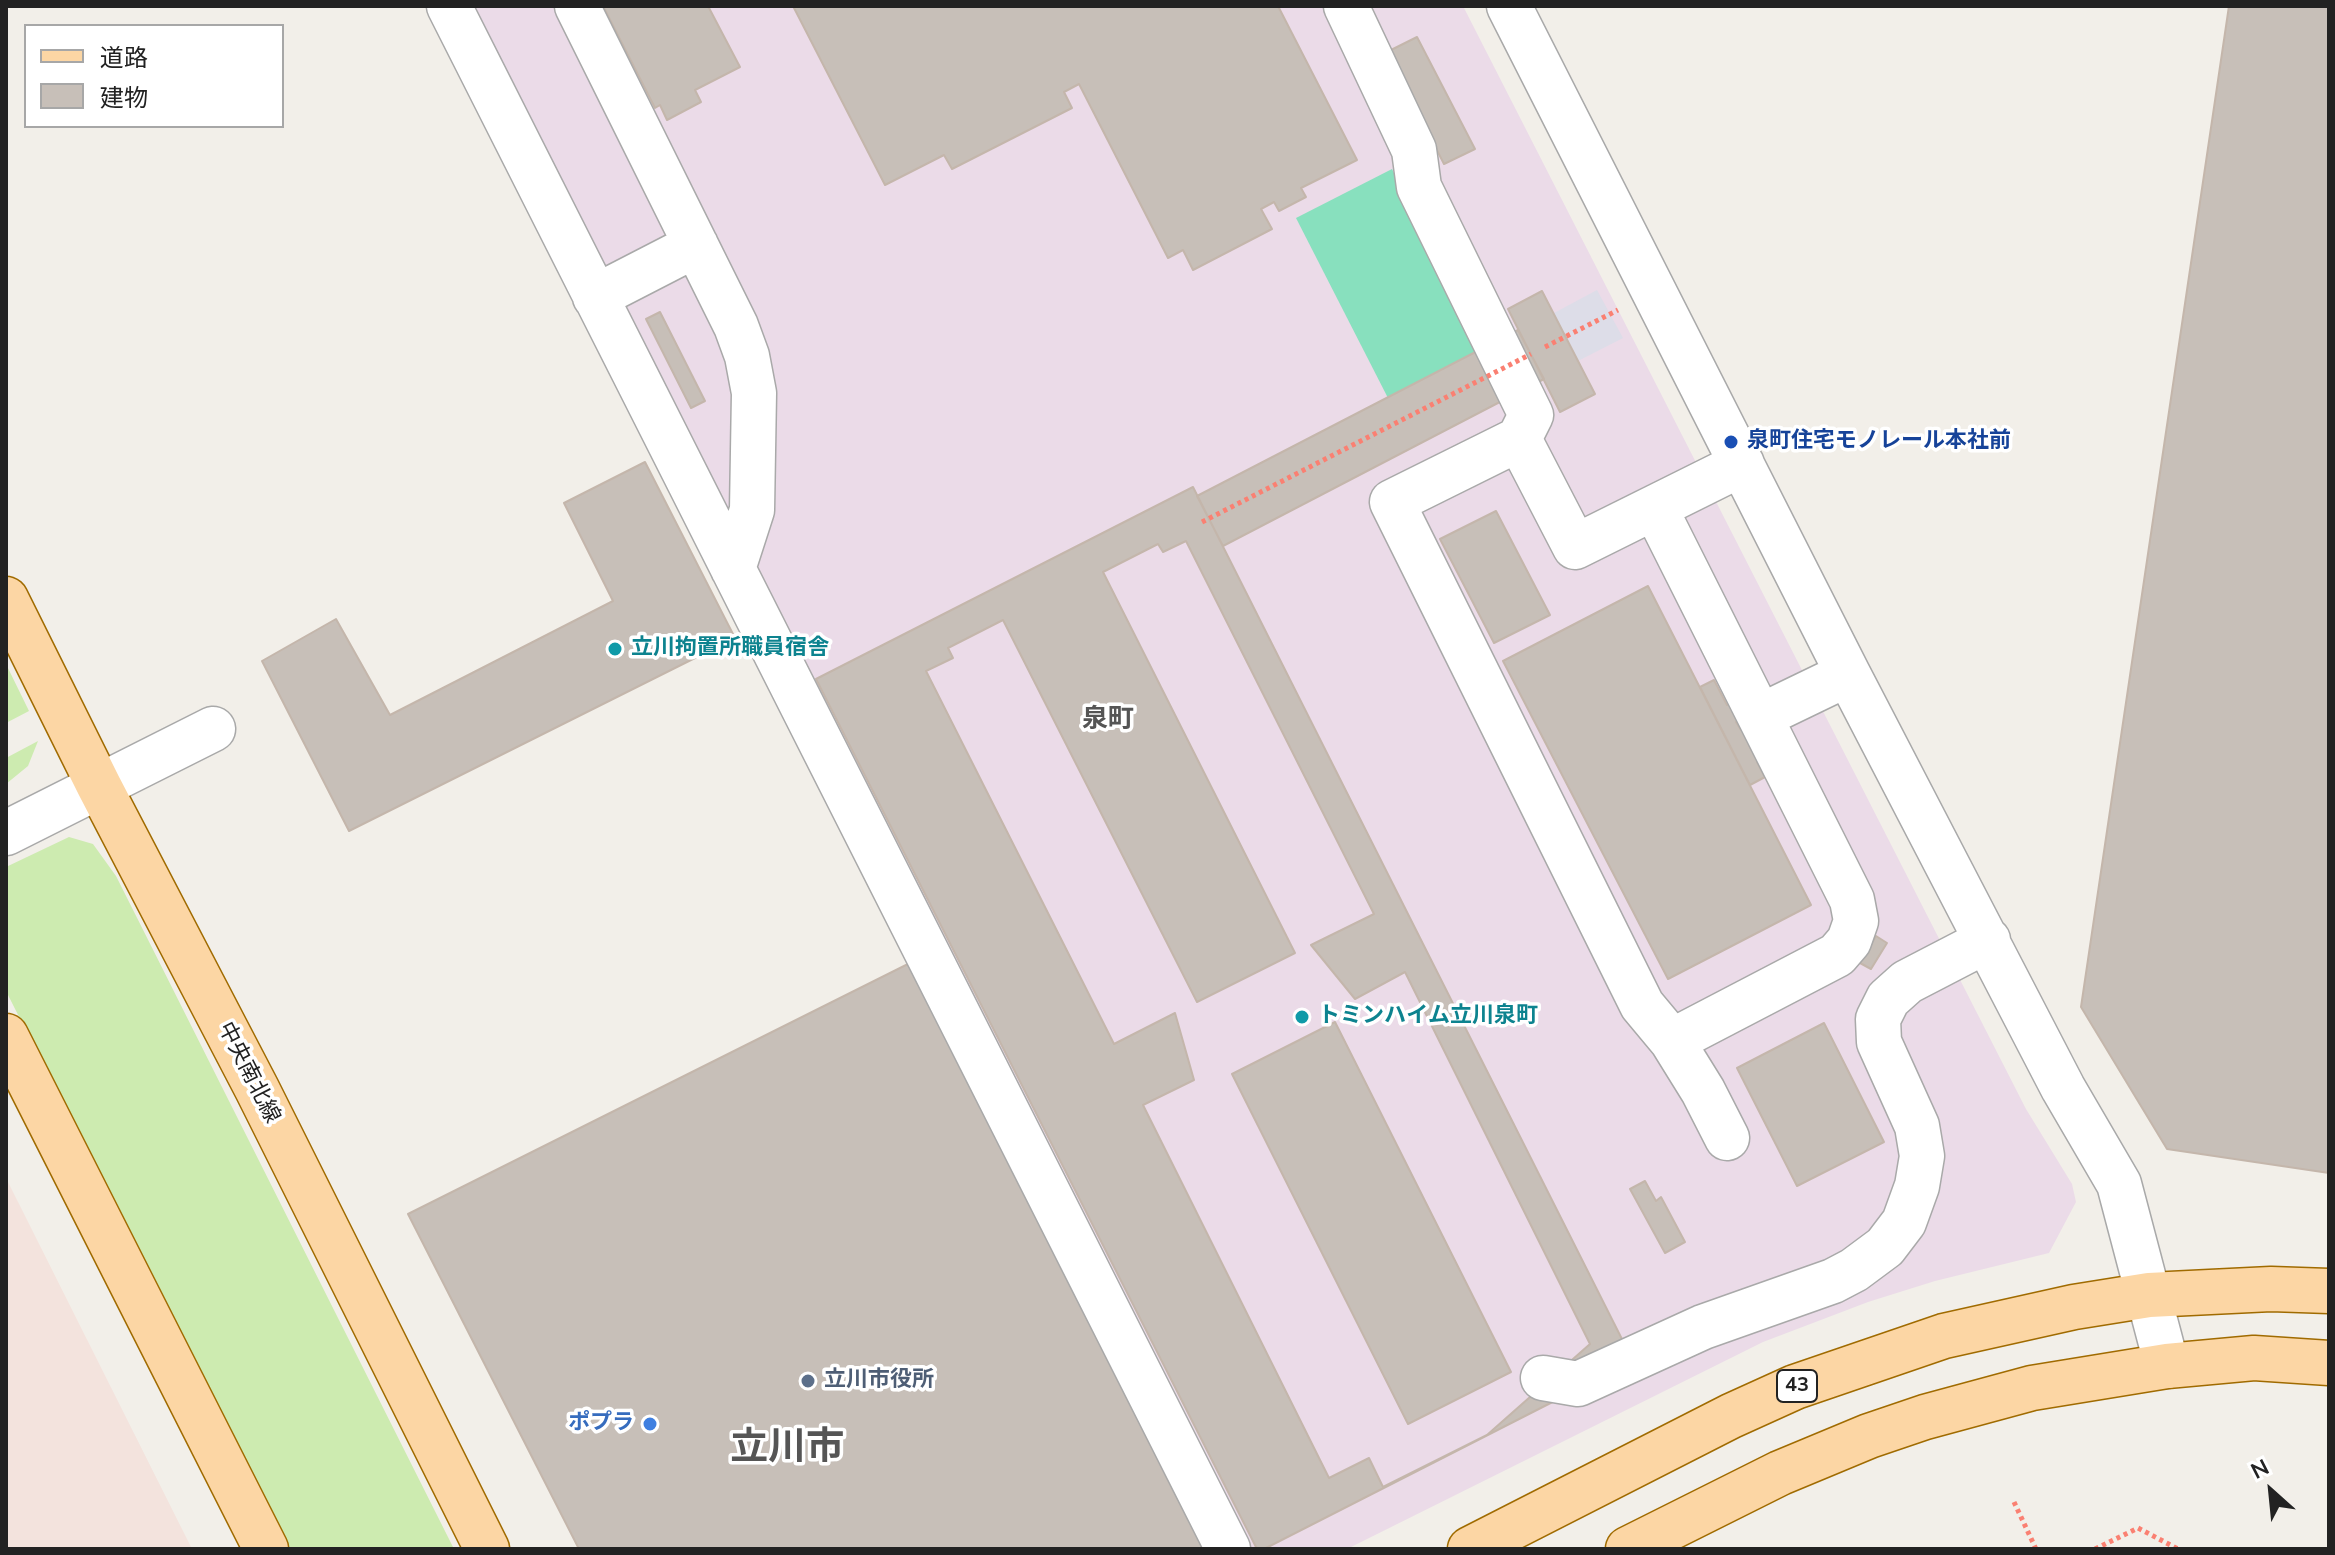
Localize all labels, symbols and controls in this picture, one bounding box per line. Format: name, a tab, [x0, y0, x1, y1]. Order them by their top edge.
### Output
legend	[24, 24, 284, 128]
text: 道路	[100, 42, 148, 74]
text: 建物	[100, 82, 148, 114]
place label: 泉町住宅モノレール本社前	[1747, 429, 2011, 455]
marker: 泉町住宅モノレール本社前	[1722, 433, 1740, 451]
place label: 立川拘置所職員宿舎	[631, 636, 829, 662]
marker: 立川拘置所職員宿舎	[606, 640, 624, 658]
district label: 泉町	[1082, 705, 1134, 737]
place label: トミンハイム立川泉町	[1318, 1004, 1538, 1030]
marker: トミンハイム立川泉町	[1293, 1008, 1311, 1026]
street label: 中央南北線	[211, 1018, 285, 1128]
place label: 立川市役所	[824, 1368, 934, 1394]
road number: 43	[1777, 1370, 1817, 1402]
marker: 立川市役所	[799, 1372, 817, 1390]
place label: ポプラ	[568, 1411, 634, 1437]
marker: ポプラ	[641, 1415, 659, 1433]
district label: 立川市	[730, 1427, 844, 1473]
north arrow	[2231, 1451, 2311, 1531]
text: N	[2246, 1453, 2274, 1487]

